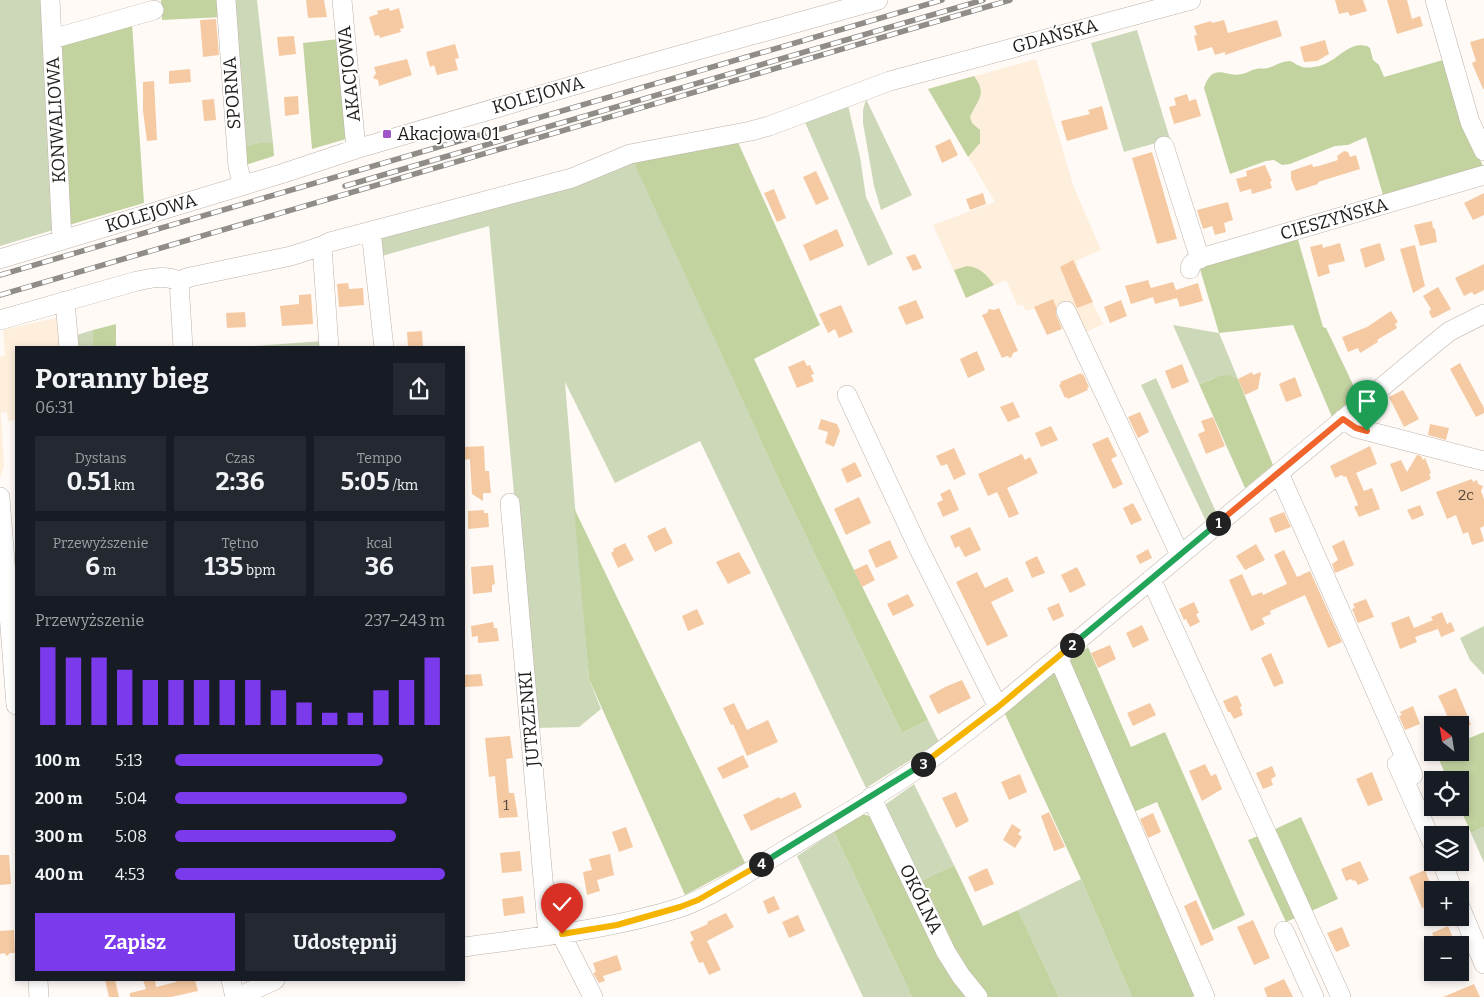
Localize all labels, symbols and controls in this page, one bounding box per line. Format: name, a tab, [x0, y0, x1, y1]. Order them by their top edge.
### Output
street label: GDAŃSKA	[1010, 13, 1100, 58]
street label: AKACJOWA	[333, 25, 365, 123]
street label: KONWALIOWA	[42, 56, 70, 184]
street label: SPORNA	[218, 56, 246, 130]
street label: KOLEJOWA	[490, 71, 587, 119]
place label: Akacjowa 01	[397, 123, 500, 145]
marker: Akacjowa 01	[381, 128, 393, 140]
street label: KOLEJOWA	[103, 189, 200, 237]
street label: CIESZYŃSKA	[1277, 192, 1391, 245]
text: Poranny bieg	[35, 362, 209, 395]
button: share	[393, 363, 445, 415]
pin	[1346, 380, 1388, 431]
icon: arrive	[1353, 387, 1381, 415]
text: 06:31	[35, 398, 74, 417]
text: Dystans	[75, 450, 127, 467]
text: Czas	[225, 450, 255, 467]
text: Tempo	[357, 450, 402, 467]
text: 0.51	[66, 467, 111, 497]
text: 2:36	[215, 467, 265, 497]
text: 5:05	[341, 467, 390, 497]
text: km	[111, 477, 135, 494]
text: /km	[390, 477, 418, 494]
house number: 2c	[1458, 486, 1474, 504]
pin: 1	[1206, 510, 1230, 536]
text: 1	[1215, 515, 1222, 532]
text: Przewyższenie	[53, 535, 148, 552]
text: Tętno	[221, 535, 259, 552]
text: kcal	[366, 535, 392, 552]
text: 6	[85, 552, 100, 582]
text: 135	[204, 552, 243, 582]
text: 36	[365, 552, 394, 582]
text: m	[100, 562, 116, 579]
text: bpm	[243, 562, 276, 579]
text: Przewyższenie	[35, 611, 144, 630]
text: 237–243 m	[365, 611, 445, 630]
pin: 2	[1060, 632, 1084, 658]
text: 2	[1069, 637, 1076, 654]
street label: JUTRZENKI	[514, 670, 544, 769]
north arrow	[1424, 716, 1469, 761]
map controls	[1424, 716, 1469, 981]
text: 100 m	[35, 751, 80, 770]
text: 5:13	[115, 751, 143, 770]
pin: 3	[910, 752, 936, 776]
text: 3	[919, 756, 928, 773]
button: locate	[1424, 771, 1469, 816]
text: 200 m	[35, 789, 82, 808]
text: 5:04	[115, 789, 147, 808]
house number: 1	[503, 796, 509, 814]
button: layers	[1424, 826, 1469, 871]
text: 300 m	[35, 827, 83, 846]
text: 5:08	[115, 827, 147, 846]
pin: 4	[748, 852, 774, 876]
text: 4	[757, 856, 766, 873]
street label: OKÓLNA	[895, 860, 948, 938]
text: 400 m	[35, 865, 83, 884]
text: 4:53	[115, 865, 145, 884]
button: +	[1424, 881, 1469, 926]
pin	[541, 883, 583, 934]
icon: check	[548, 890, 576, 918]
button: Zapisz	[35, 913, 235, 971]
button: Udostępnij	[245, 913, 445, 971]
button: −	[1424, 936, 1469, 981]

